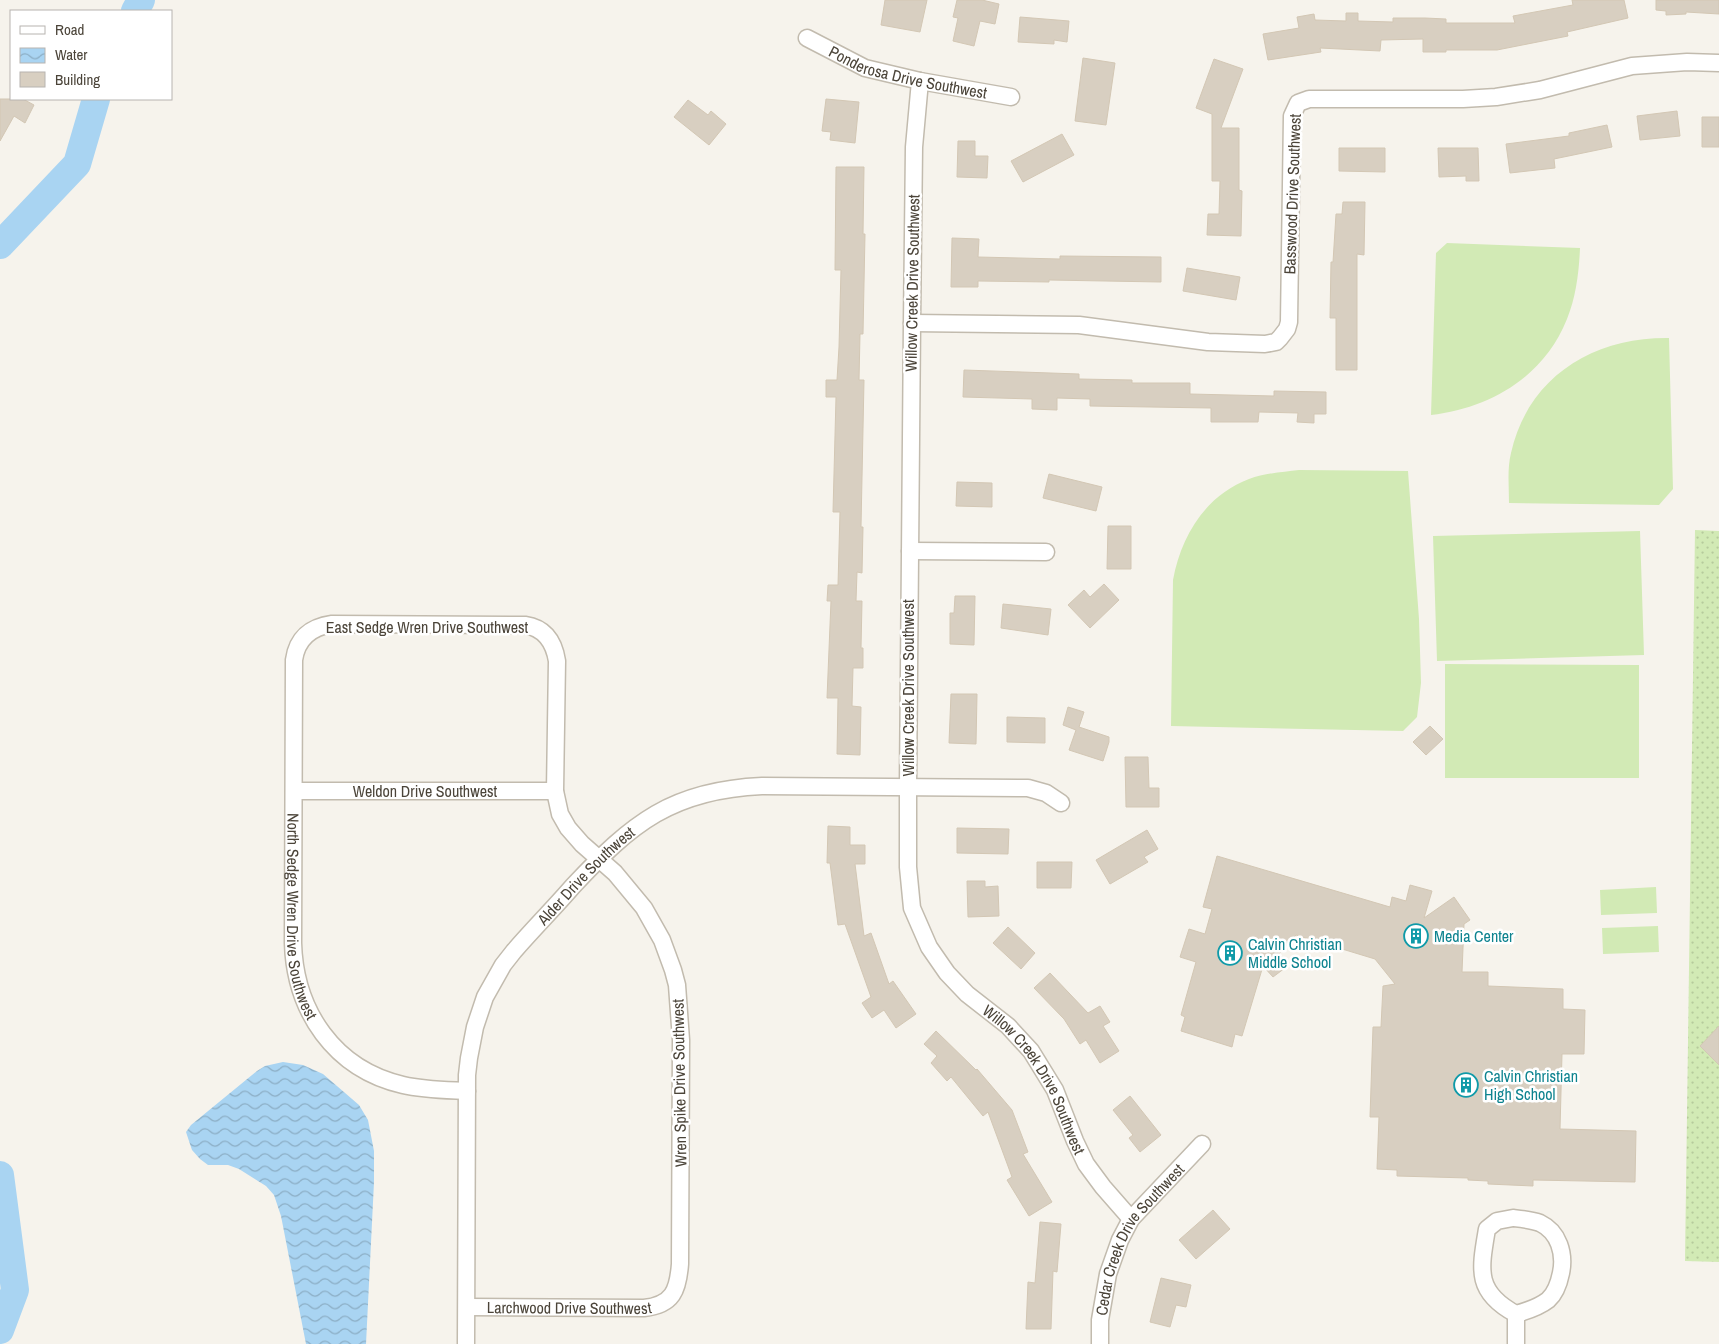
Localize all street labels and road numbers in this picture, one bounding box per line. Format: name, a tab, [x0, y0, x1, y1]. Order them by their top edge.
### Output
street label: Ponderosa Drive Southwest	[825, 40, 989, 104]
street label: Basswood Drive Southwest	[1278, 113, 1306, 275]
street label: Willow Creek Drive Southwest	[899, 194, 925, 372]
street label: Willow Creek Drive Southwest	[897, 599, 919, 777]
street label: East Sedge Wren Drive Southwest	[326, 616, 529, 638]
street label: Weldon Drive Southwest	[353, 780, 497, 802]
street label: North Sedge Wren Drive Southwest	[282, 813, 323, 1024]
street label: Alder Drive Southwest	[531, 821, 639, 930]
street label: Wren Spike Drive Southwest	[667, 998, 691, 1167]
street label: Willow Creek Drive Southwest	[978, 999, 1091, 1158]
street label: Cedar Creek Drive Southwest	[1090, 1158, 1189, 1317]
street label: Larchwood Drive Southwest	[487, 1296, 654, 1319]

